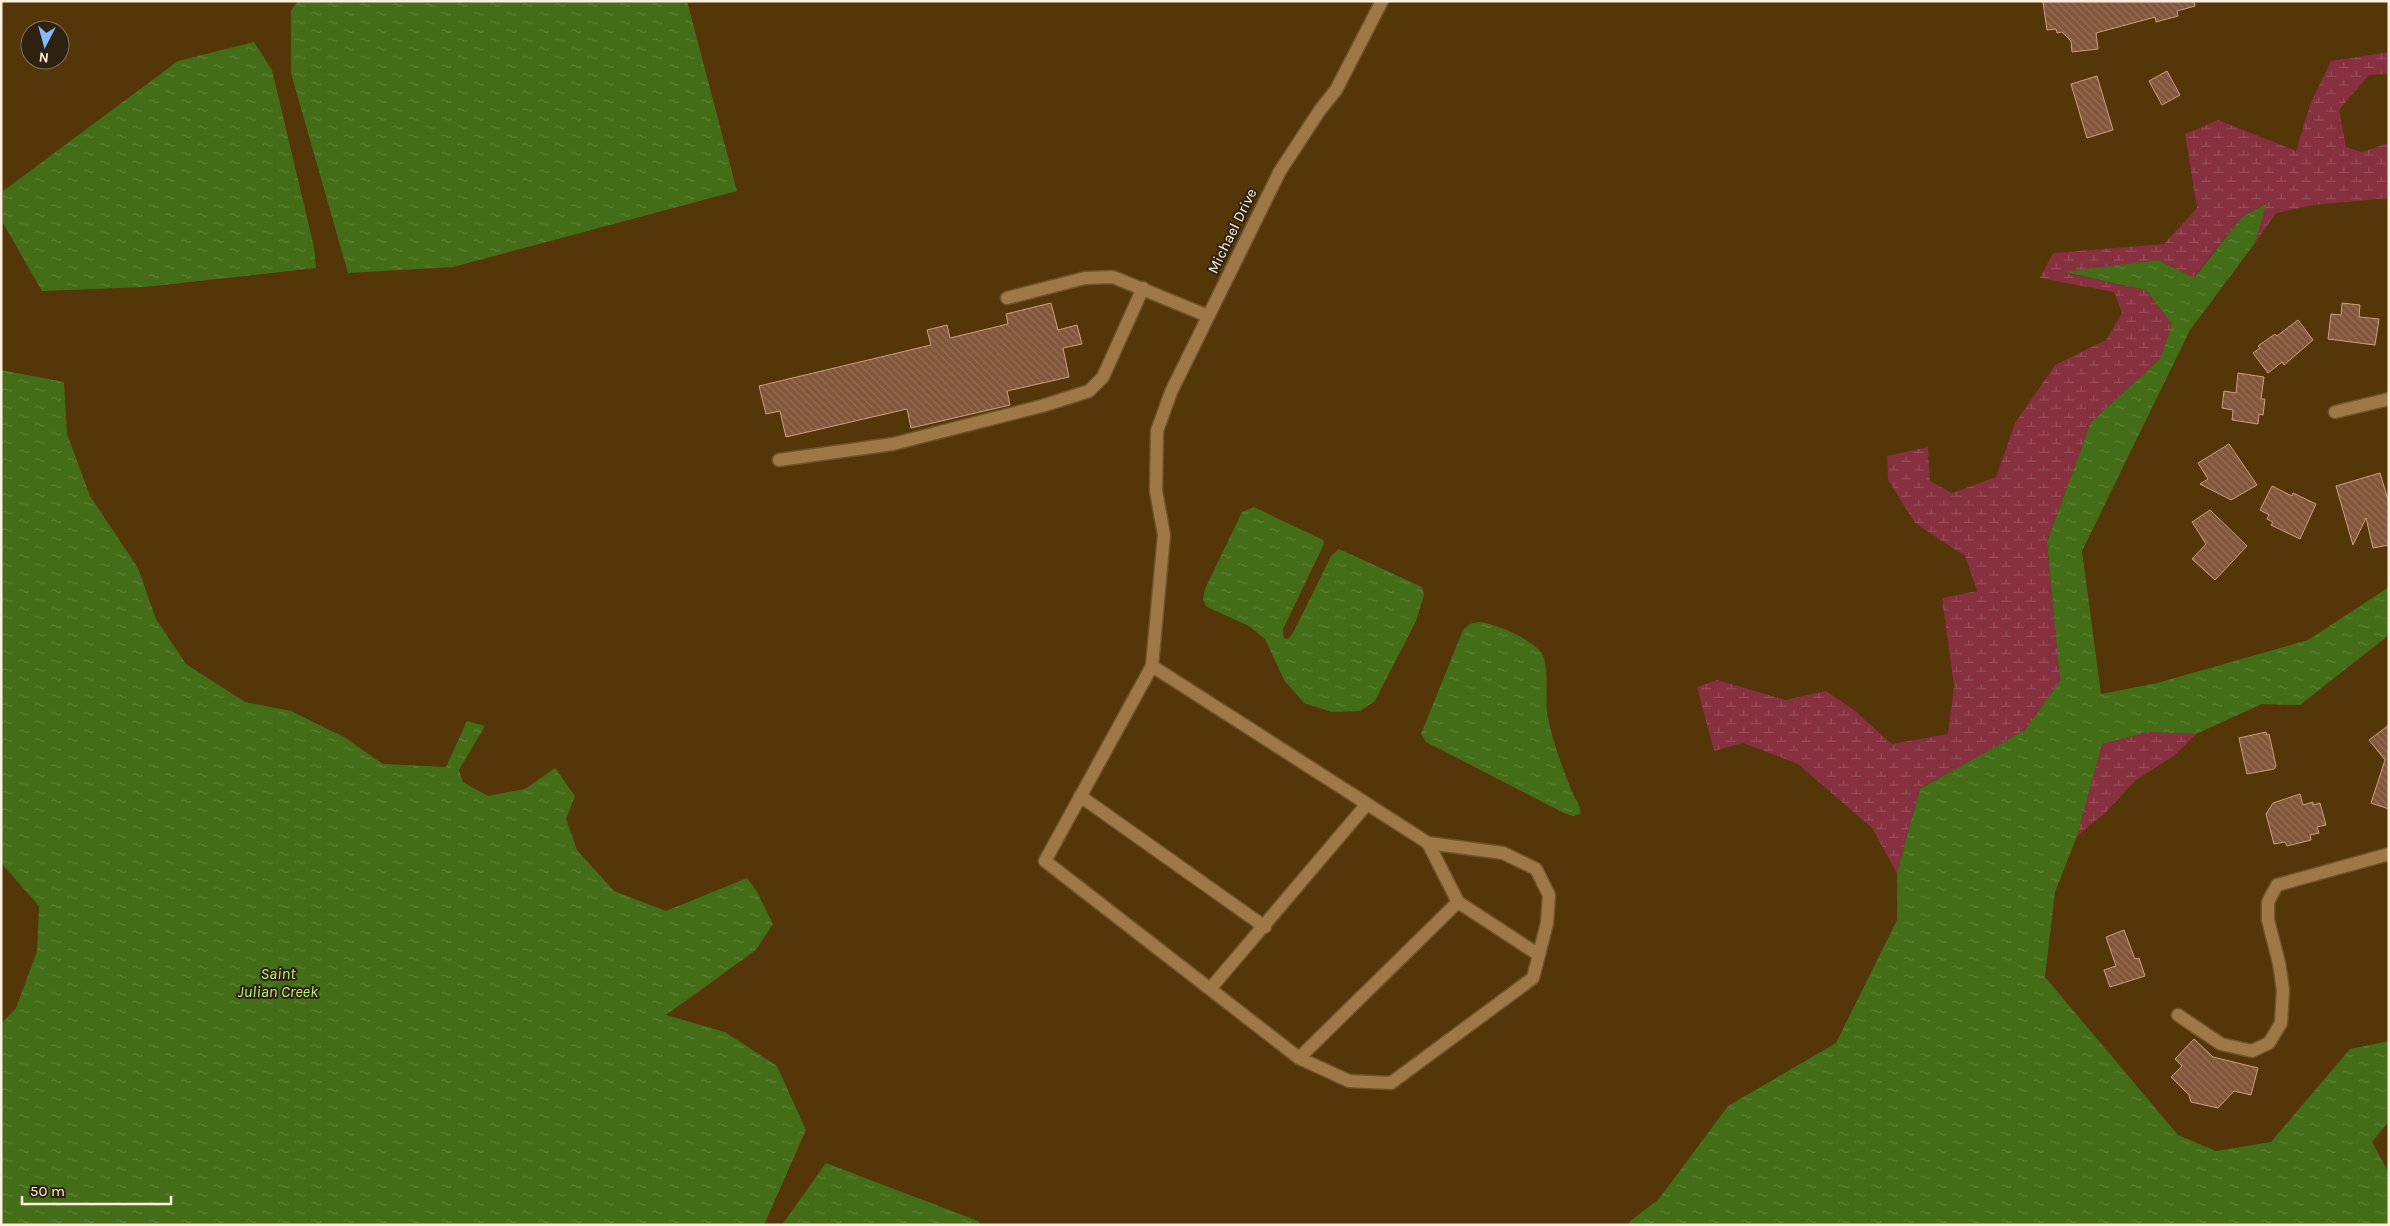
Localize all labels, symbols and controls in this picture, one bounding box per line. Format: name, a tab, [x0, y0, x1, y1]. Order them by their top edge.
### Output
north arrow	[20, 20, 70, 70]
text: N	[38, 48, 50, 66]
street label: Michael Drive	[1204, 185, 1260, 277]
water label: Saint Julian Creek	[238, 964, 319, 1001]
scale bar	[22, 1174, 171, 1206]
text: 50 m	[30, 1182, 65, 1200]

